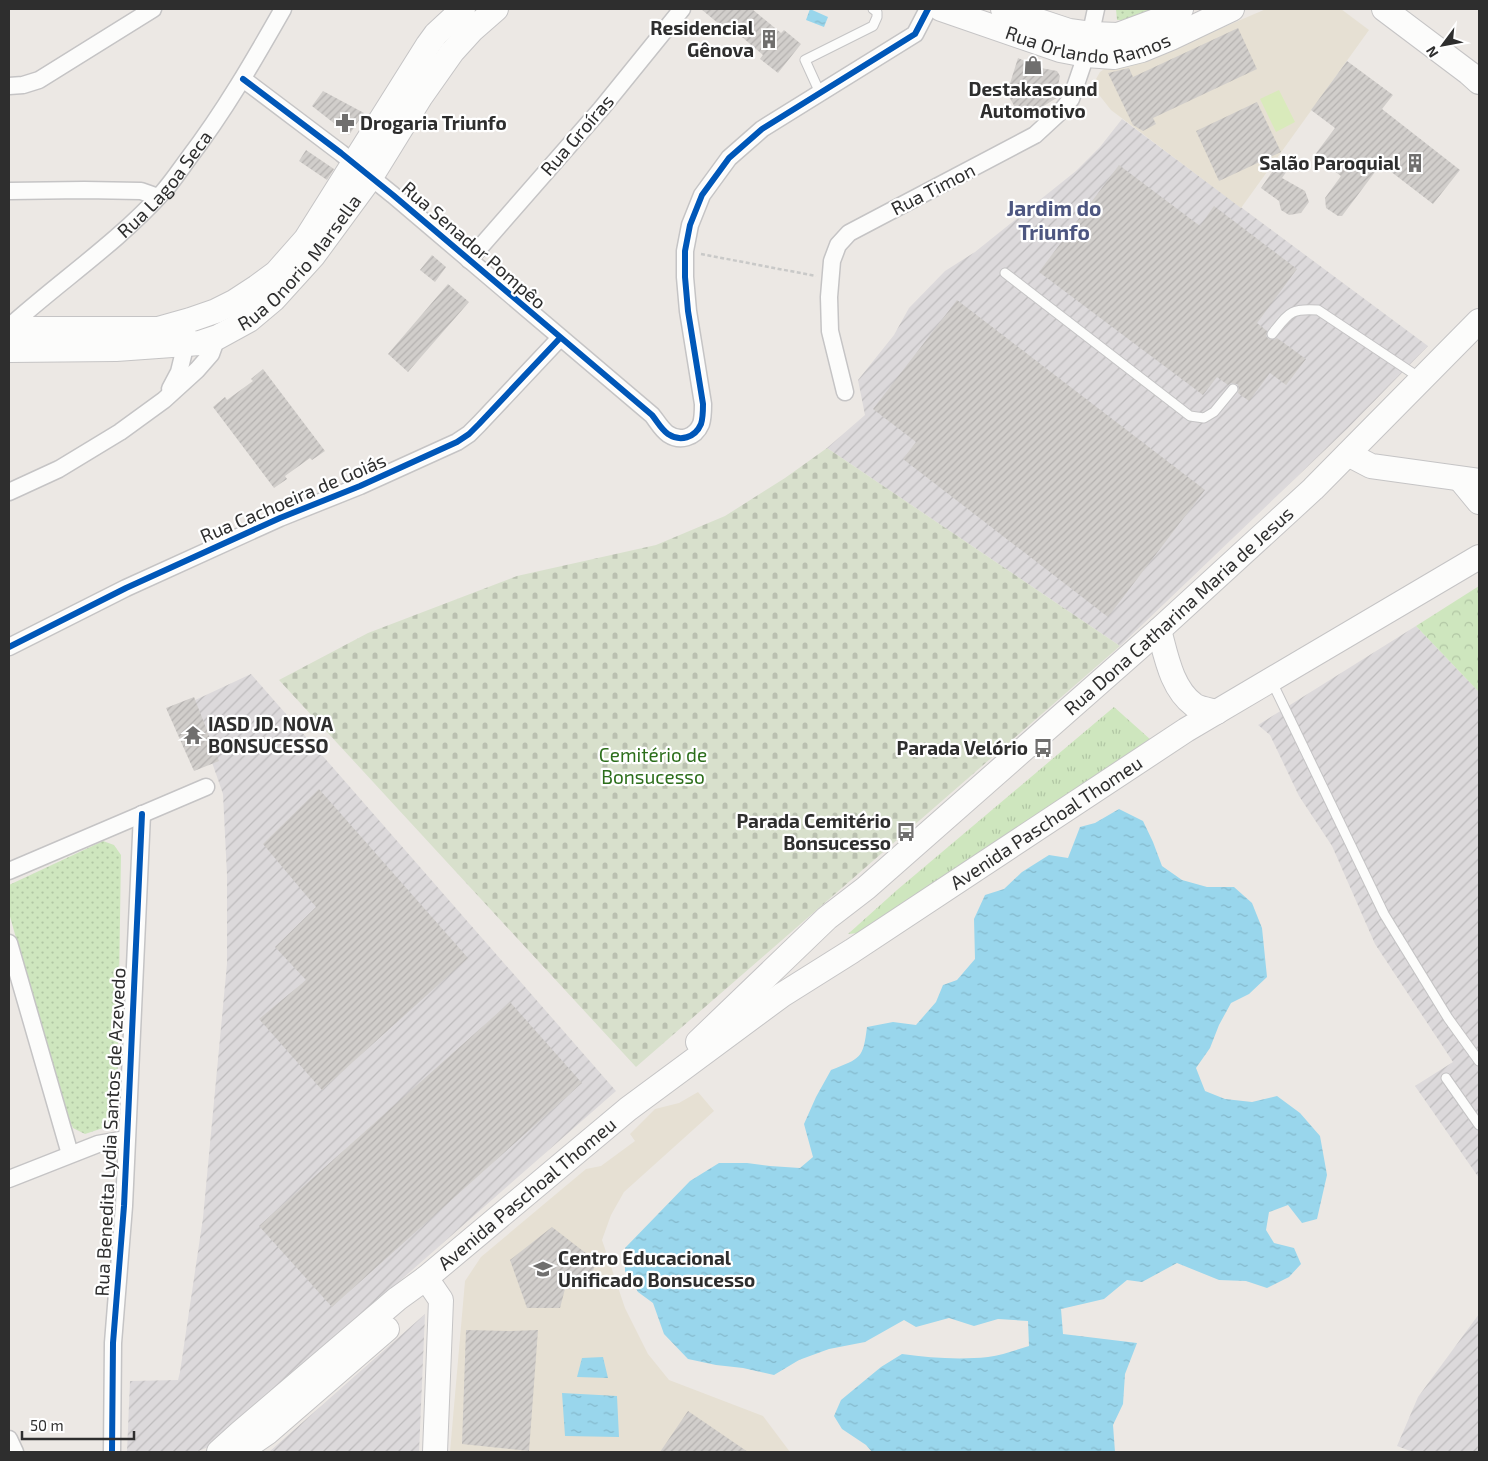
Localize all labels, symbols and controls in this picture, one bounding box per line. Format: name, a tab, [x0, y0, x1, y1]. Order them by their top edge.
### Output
place label: Residencial Gênova	[650, 16, 755, 61]
street label: Rua Orlando Ramos	[1003, 20, 1174, 68]
north arrow	[1418, 20, 1468, 70]
building icon: Residencial Gênova	[758, 28, 780, 50]
text: N	[1422, 43, 1441, 61]
shop icon: Destakasound Automotivo	[1022, 54, 1044, 76]
place label: Destakasound Automotivo	[968, 77, 1098, 122]
street label: Rua Groíras	[535, 89, 618, 180]
place label: Drogaria Triunfo	[360, 111, 507, 134]
pharmacy icon: Drogaria Triunfo	[334, 112, 356, 134]
street label: Rua Lagoa Seca	[112, 126, 216, 242]
place label: Salão Paroquial	[1259, 151, 1401, 174]
building icon: Salão Paroquial	[1404, 152, 1426, 174]
street label: Rua Timon	[887, 158, 979, 219]
street label: Rua Senador Pompêo	[398, 176, 551, 313]
street label: Rua Onorio Marsella	[233, 190, 365, 335]
district label: Jardim do Triunfo	[1007, 195, 1101, 244]
street label: Rua Cachoeira de Goiás	[196, 448, 389, 547]
street label: Rua Dona Catharina Maria de Jesus	[1059, 501, 1297, 719]
place label: IASD JD. NOVA BONSUCESSO	[208, 712, 334, 757]
temple icon: IASD JD. NOVA BONSUCESSO	[182, 724, 204, 746]
place label: Parada Velório	[897, 736, 1028, 759]
bus stop icon: Parada Velório	[1032, 737, 1054, 759]
park label: Cemitério de Bonsucesso	[599, 743, 707, 788]
street label: Avenida Paschoal Thomeu	[946, 750, 1146, 894]
place label: Parada Cemitério Bonsucesso	[736, 809, 891, 854]
bus stop icon: Parada Cemitério Bonsucesso	[895, 821, 917, 843]
street label: Rua Benedita Lydia Santos de Azevedo	[89, 967, 130, 1297]
street label: Avenida Paschoal Thomeu	[433, 1112, 620, 1274]
place label: Centro Educacional Unificado Bonsucesso	[558, 1246, 755, 1291]
school or university icon: Centro Educacional Unificado Bonsucesso	[532, 1258, 554, 1280]
scale bar	[22, 1408, 135, 1440]
text: 50 m	[30, 1416, 64, 1434]

